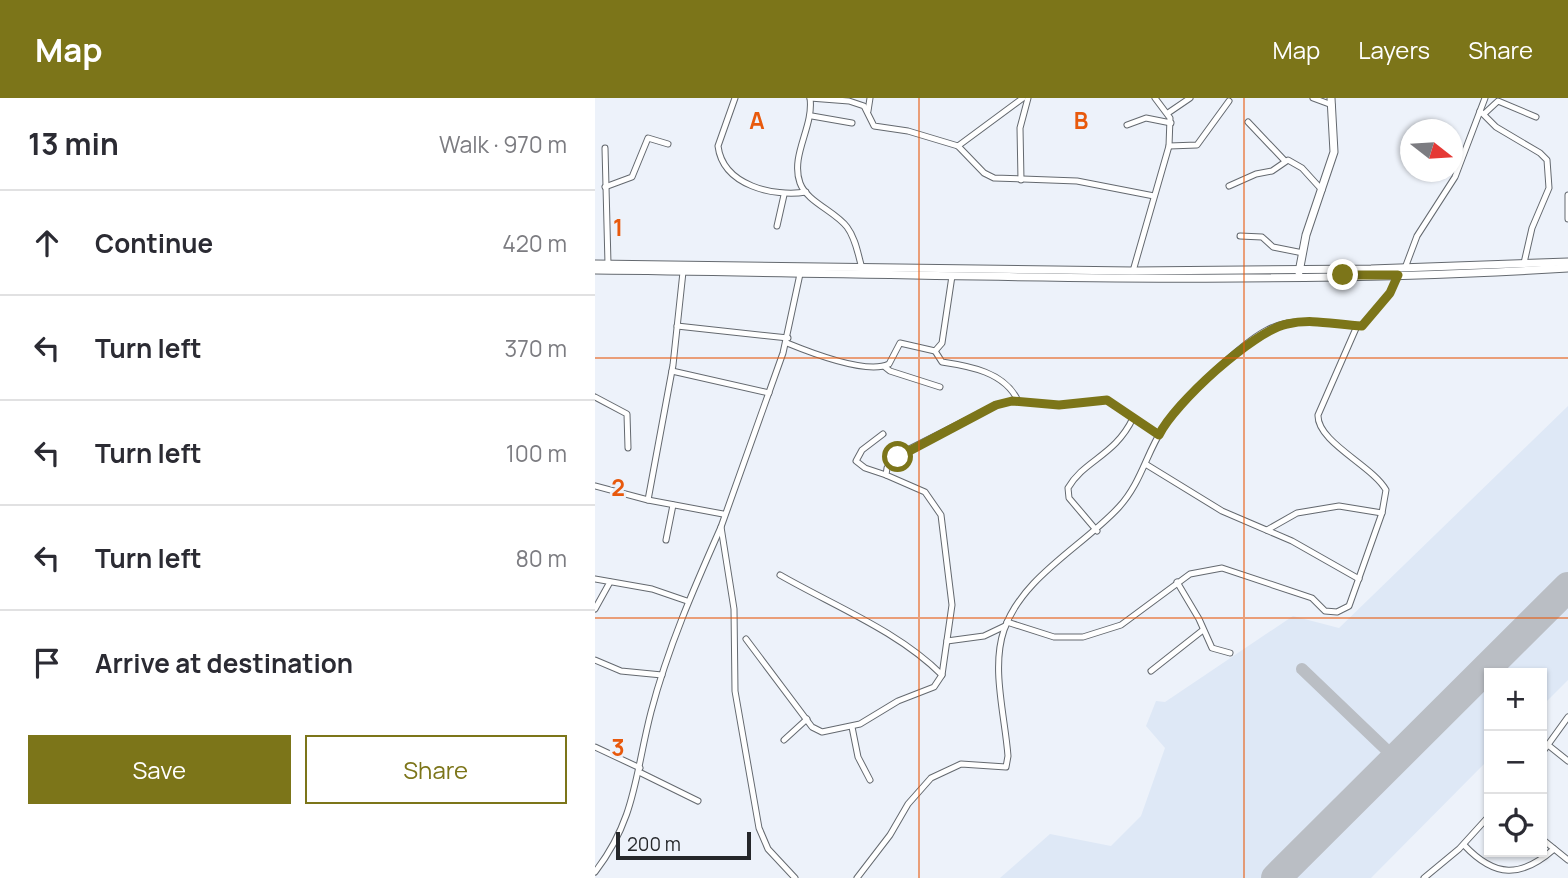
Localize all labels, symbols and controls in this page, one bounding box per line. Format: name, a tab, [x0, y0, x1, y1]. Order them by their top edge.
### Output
text: Map	[35, 27, 103, 72]
text: Map	[1273, 33, 1320, 66]
text: Layers	[1358, 33, 1430, 66]
text: Share	[1468, 33, 1533, 66]
text: A	[749, 104, 765, 136]
text: B	[1074, 104, 1088, 136]
north arrow	[1400, 119, 1463, 182]
text: 13 min	[28, 123, 119, 164]
text: Walk · 970 m	[439, 128, 567, 160]
text: 1	[613, 211, 623, 243]
icon: ahead	[28, 224, 66, 262]
text: Continue	[95, 225, 213, 261]
text: 420 m	[502, 227, 567, 259]
route end	[1327, 259, 1358, 290]
icon: left	[28, 329, 66, 367]
text: Turn left	[95, 330, 202, 366]
text: 370 m	[505, 332, 567, 364]
icon: left	[28, 434, 66, 472]
text: Turn left	[95, 435, 202, 471]
text: 100 m	[506, 437, 567, 469]
route start	[882, 441, 913, 472]
text: 2	[611, 471, 625, 503]
icon: left	[28, 539, 66, 577]
text: Turn left	[95, 540, 202, 576]
text: 80 m	[516, 542, 567, 574]
icon: arrive	[28, 644, 66, 682]
text: Arrive at destination	[95, 645, 353, 681]
map controls	[1484, 668, 1547, 857]
button: +	[1484, 668, 1547, 731]
text: 3	[611, 731, 625, 763]
button: −	[1484, 731, 1547, 794]
button: Save	[28, 735, 291, 804]
button: Share	[305, 735, 567, 804]
button: locate	[1484, 794, 1547, 857]
scale bar	[616, 829, 751, 861]
text: 200 m	[627, 831, 681, 857]

